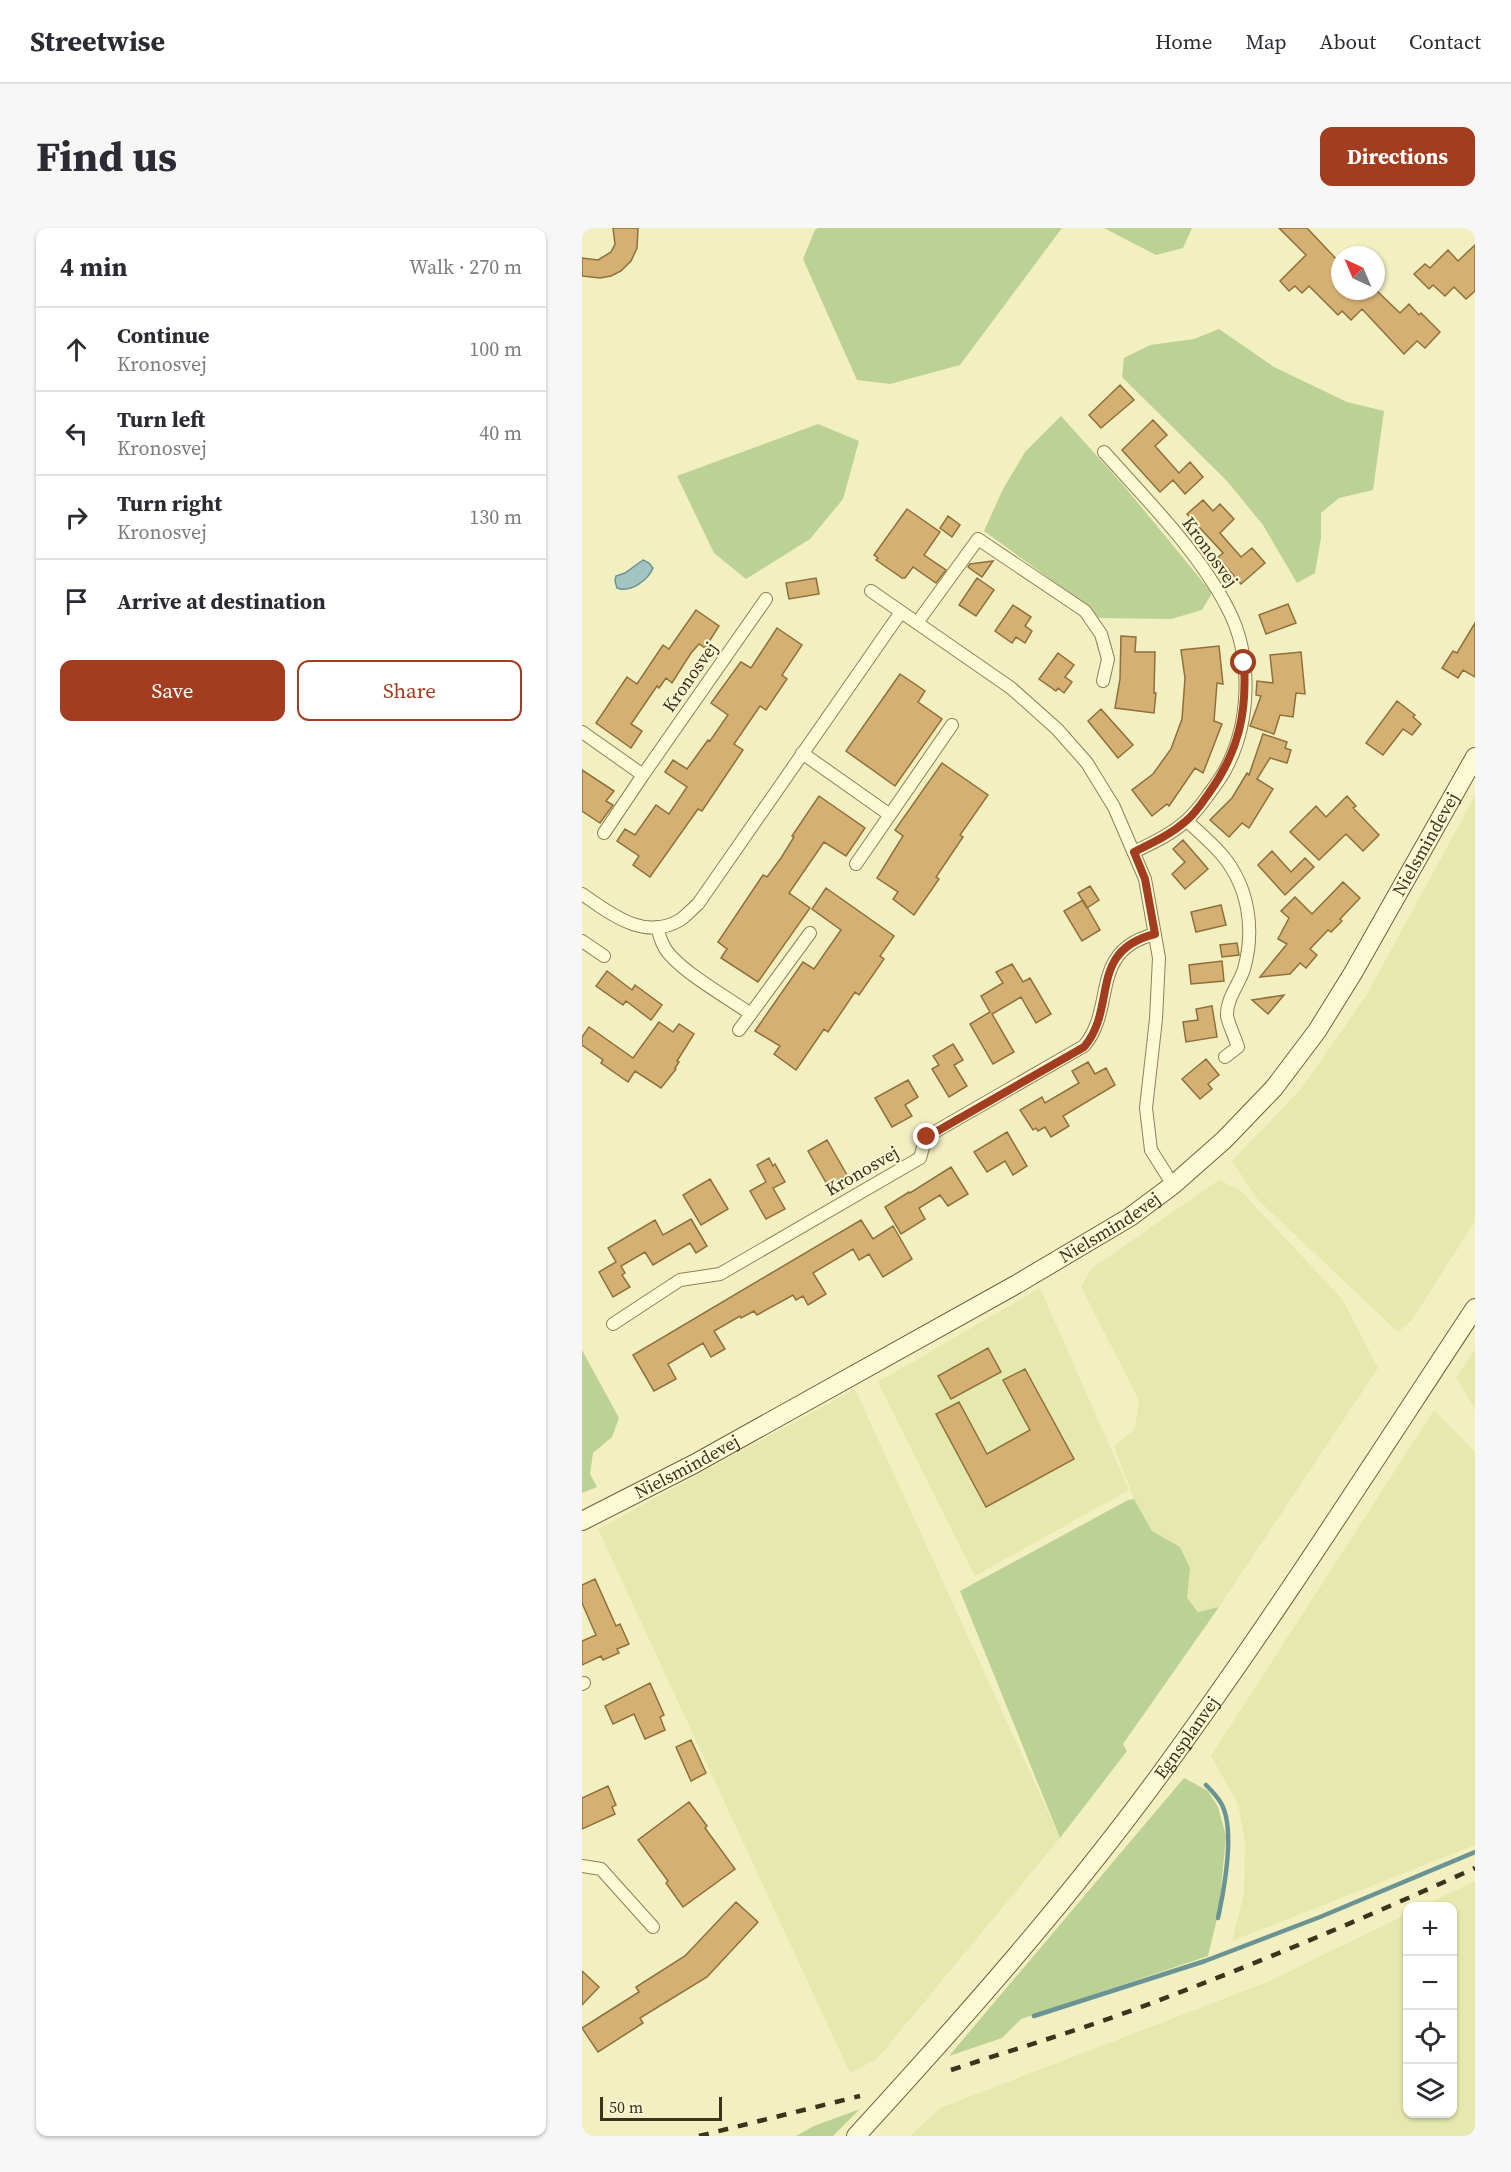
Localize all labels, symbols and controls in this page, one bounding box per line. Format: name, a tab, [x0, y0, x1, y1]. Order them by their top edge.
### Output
text: Streetwise	[30, 22, 165, 60]
text: Home	[1155, 27, 1213, 56]
text: Map	[1246, 27, 1287, 56]
text: About	[1320, 27, 1376, 56]
text: Contact	[1409, 27, 1481, 56]
text: Find us	[36, 127, 177, 185]
button: Directions	[1320, 127, 1475, 186]
north arrow	[1331, 246, 1385, 300]
text: 4 min	[60, 249, 127, 285]
text: Walk · 270 m	[409, 253, 522, 281]
text: Continue	[117, 320, 210, 350]
icon: ahead	[60, 333, 93, 366]
text: 100 m	[469, 335, 522, 363]
text: Kronosvej	[117, 350, 207, 378]
text: Turn left	[117, 404, 205, 434]
icon: left	[60, 417, 93, 450]
text: 40 m	[479, 419, 522, 447]
text: Kronosvej	[117, 434, 207, 462]
text: Turn right	[117, 488, 222, 518]
icon: right	[60, 501, 93, 534]
text: 130 m	[469, 503, 522, 531]
street label: Kronosvej	[1177, 512, 1244, 592]
text: Kronosvej	[117, 518, 207, 546]
icon: arrive	[60, 585, 93, 618]
text: Arrive at destination	[117, 586, 326, 616]
street label: Kronosvej	[656, 636, 723, 717]
route start	[1230, 649, 1256, 675]
button: Save	[60, 660, 285, 721]
button: Share	[297, 660, 522, 721]
street label: Nielsmindevej	[1386, 788, 1465, 900]
route end	[913, 1123, 939, 1149]
street label: Kronosvej	[821, 1140, 903, 1202]
street label: Nielsmindevej	[1054, 1186, 1165, 1268]
street label: Nielsmindevej	[630, 1428, 744, 1504]
street label: Egnsplanvej	[1148, 1691, 1224, 1784]
map controls	[1403, 1902, 1457, 2118]
button: +	[1403, 1902, 1457, 1956]
button: −	[1403, 1956, 1457, 2010]
button: locate	[1403, 2010, 1457, 2064]
button: layers	[1403, 2064, 1457, 2118]
scale bar	[600, 2094, 722, 2122]
text: 50 m	[609, 2096, 643, 2118]

